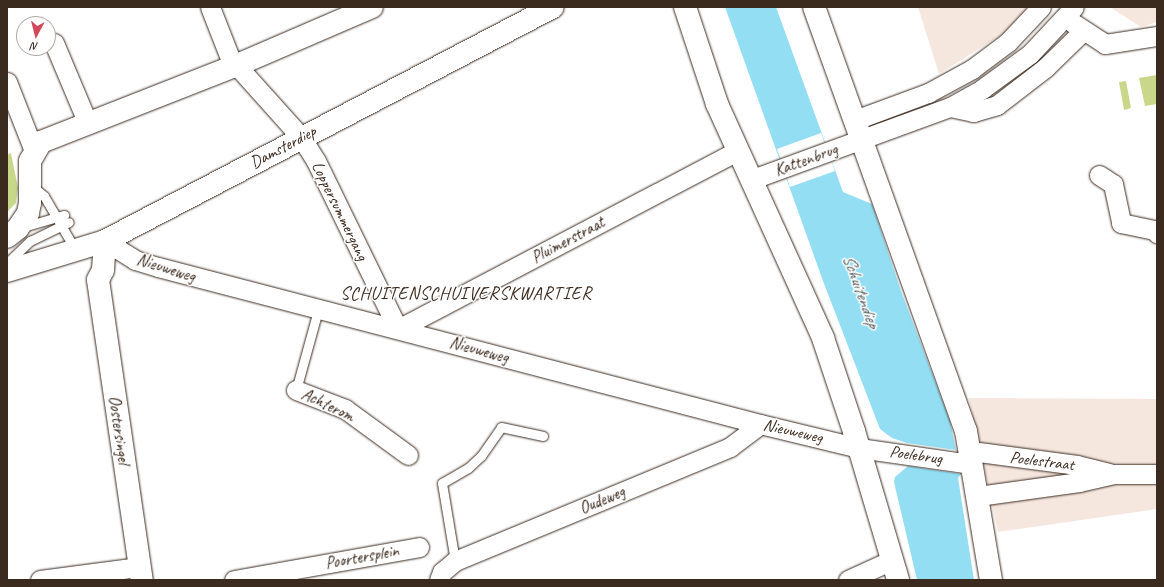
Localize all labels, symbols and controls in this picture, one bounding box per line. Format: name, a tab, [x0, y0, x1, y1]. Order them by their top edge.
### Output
north arrow	[16, 16, 56, 56]
text: N	[30, 40, 39, 54]
street label: Damsterdiep	[247, 121, 319, 173]
street label: Kattenbrug	[772, 139, 840, 181]
street label: Loppersummergang	[307, 158, 373, 264]
street label: Pluimerstraat	[528, 212, 608, 268]
street label: Nieuweweg	[134, 249, 198, 287]
water label: Schuitendiep	[838, 252, 884, 330]
district label: SCHUITENSCHUIVERSKWARTIER	[341, 282, 591, 304]
street label: Nieuweweg	[447, 332, 511, 368]
street label: Achterom	[298, 384, 358, 426]
street label: Oostersingel	[104, 394, 134, 466]
street label: Nieuweweg	[761, 414, 825, 448]
street label: Poelebrug	[888, 441, 944, 469]
street label: Poelestraat	[1009, 447, 1075, 475]
street label: Oudeweg	[576, 481, 628, 519]
street label: Poortersplein	[324, 541, 400, 573]

